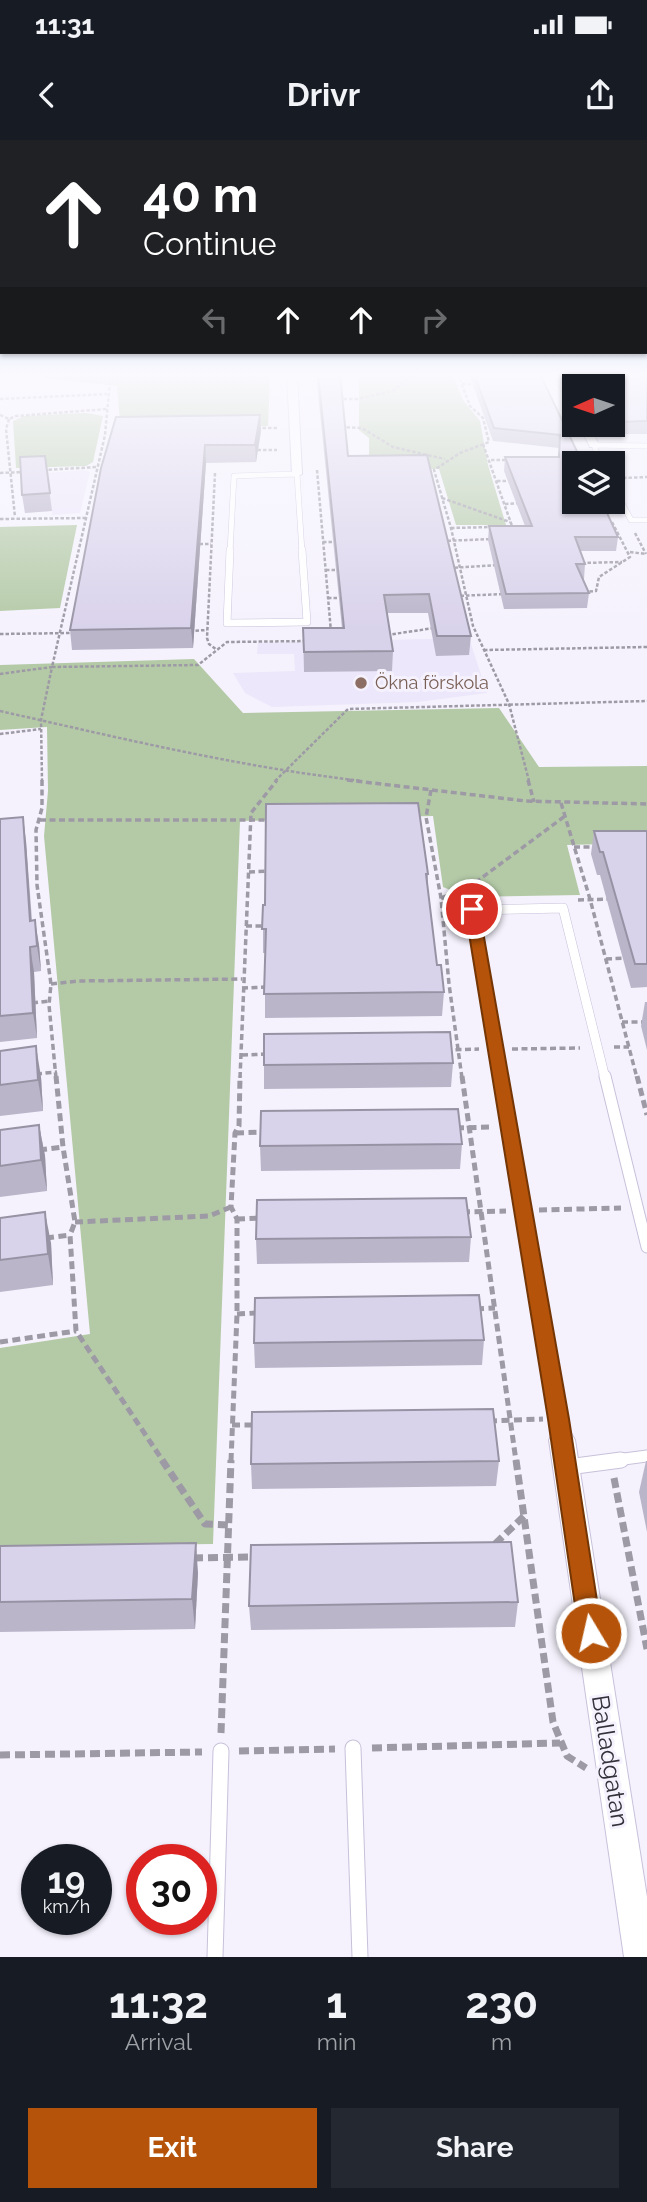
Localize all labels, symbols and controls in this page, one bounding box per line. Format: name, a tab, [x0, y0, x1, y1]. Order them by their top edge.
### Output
text: 11:31	[35, 10, 94, 40]
icon: back	[28, 76, 66, 114]
text: Drivr	[287, 76, 360, 113]
icon: share	[581, 76, 619, 114]
text: 40 m	[143, 166, 258, 223]
icon: ahead	[28, 168, 119, 259]
text: Continue	[143, 225, 277, 262]
icon: left	[196, 301, 234, 339]
icon: ahead	[269, 301, 307, 339]
icon: ahead	[342, 301, 380, 339]
icon: right	[415, 301, 453, 339]
north arrow	[562, 374, 625, 438]
map controls	[562, 374, 625, 514]
button: layers	[562, 451, 625, 514]
place label: Ökna förskola	[375, 672, 489, 693]
marker: Ökna förskola	[353, 675, 369, 691]
pin	[442, 879, 502, 939]
icon: arrive	[453, 890, 491, 928]
position arrow	[554, 1596, 628, 1670]
street label: Balladgatan	[586, 1693, 635, 1829]
speed limit sign: 30	[126, 1844, 217, 1935]
text: 19	[48, 1860, 85, 1901]
text: km/h	[43, 1896, 90, 1917]
text: 11:32	[109, 1979, 208, 2028]
text: 1	[326, 1979, 347, 2028]
text: 230	[465, 1979, 538, 2028]
text: Arrival	[125, 2028, 192, 2055]
text: min	[317, 2028, 356, 2055]
text: m	[491, 2028, 512, 2055]
button: Exit	[28, 2108, 317, 2188]
button: Share	[331, 2108, 619, 2188]

